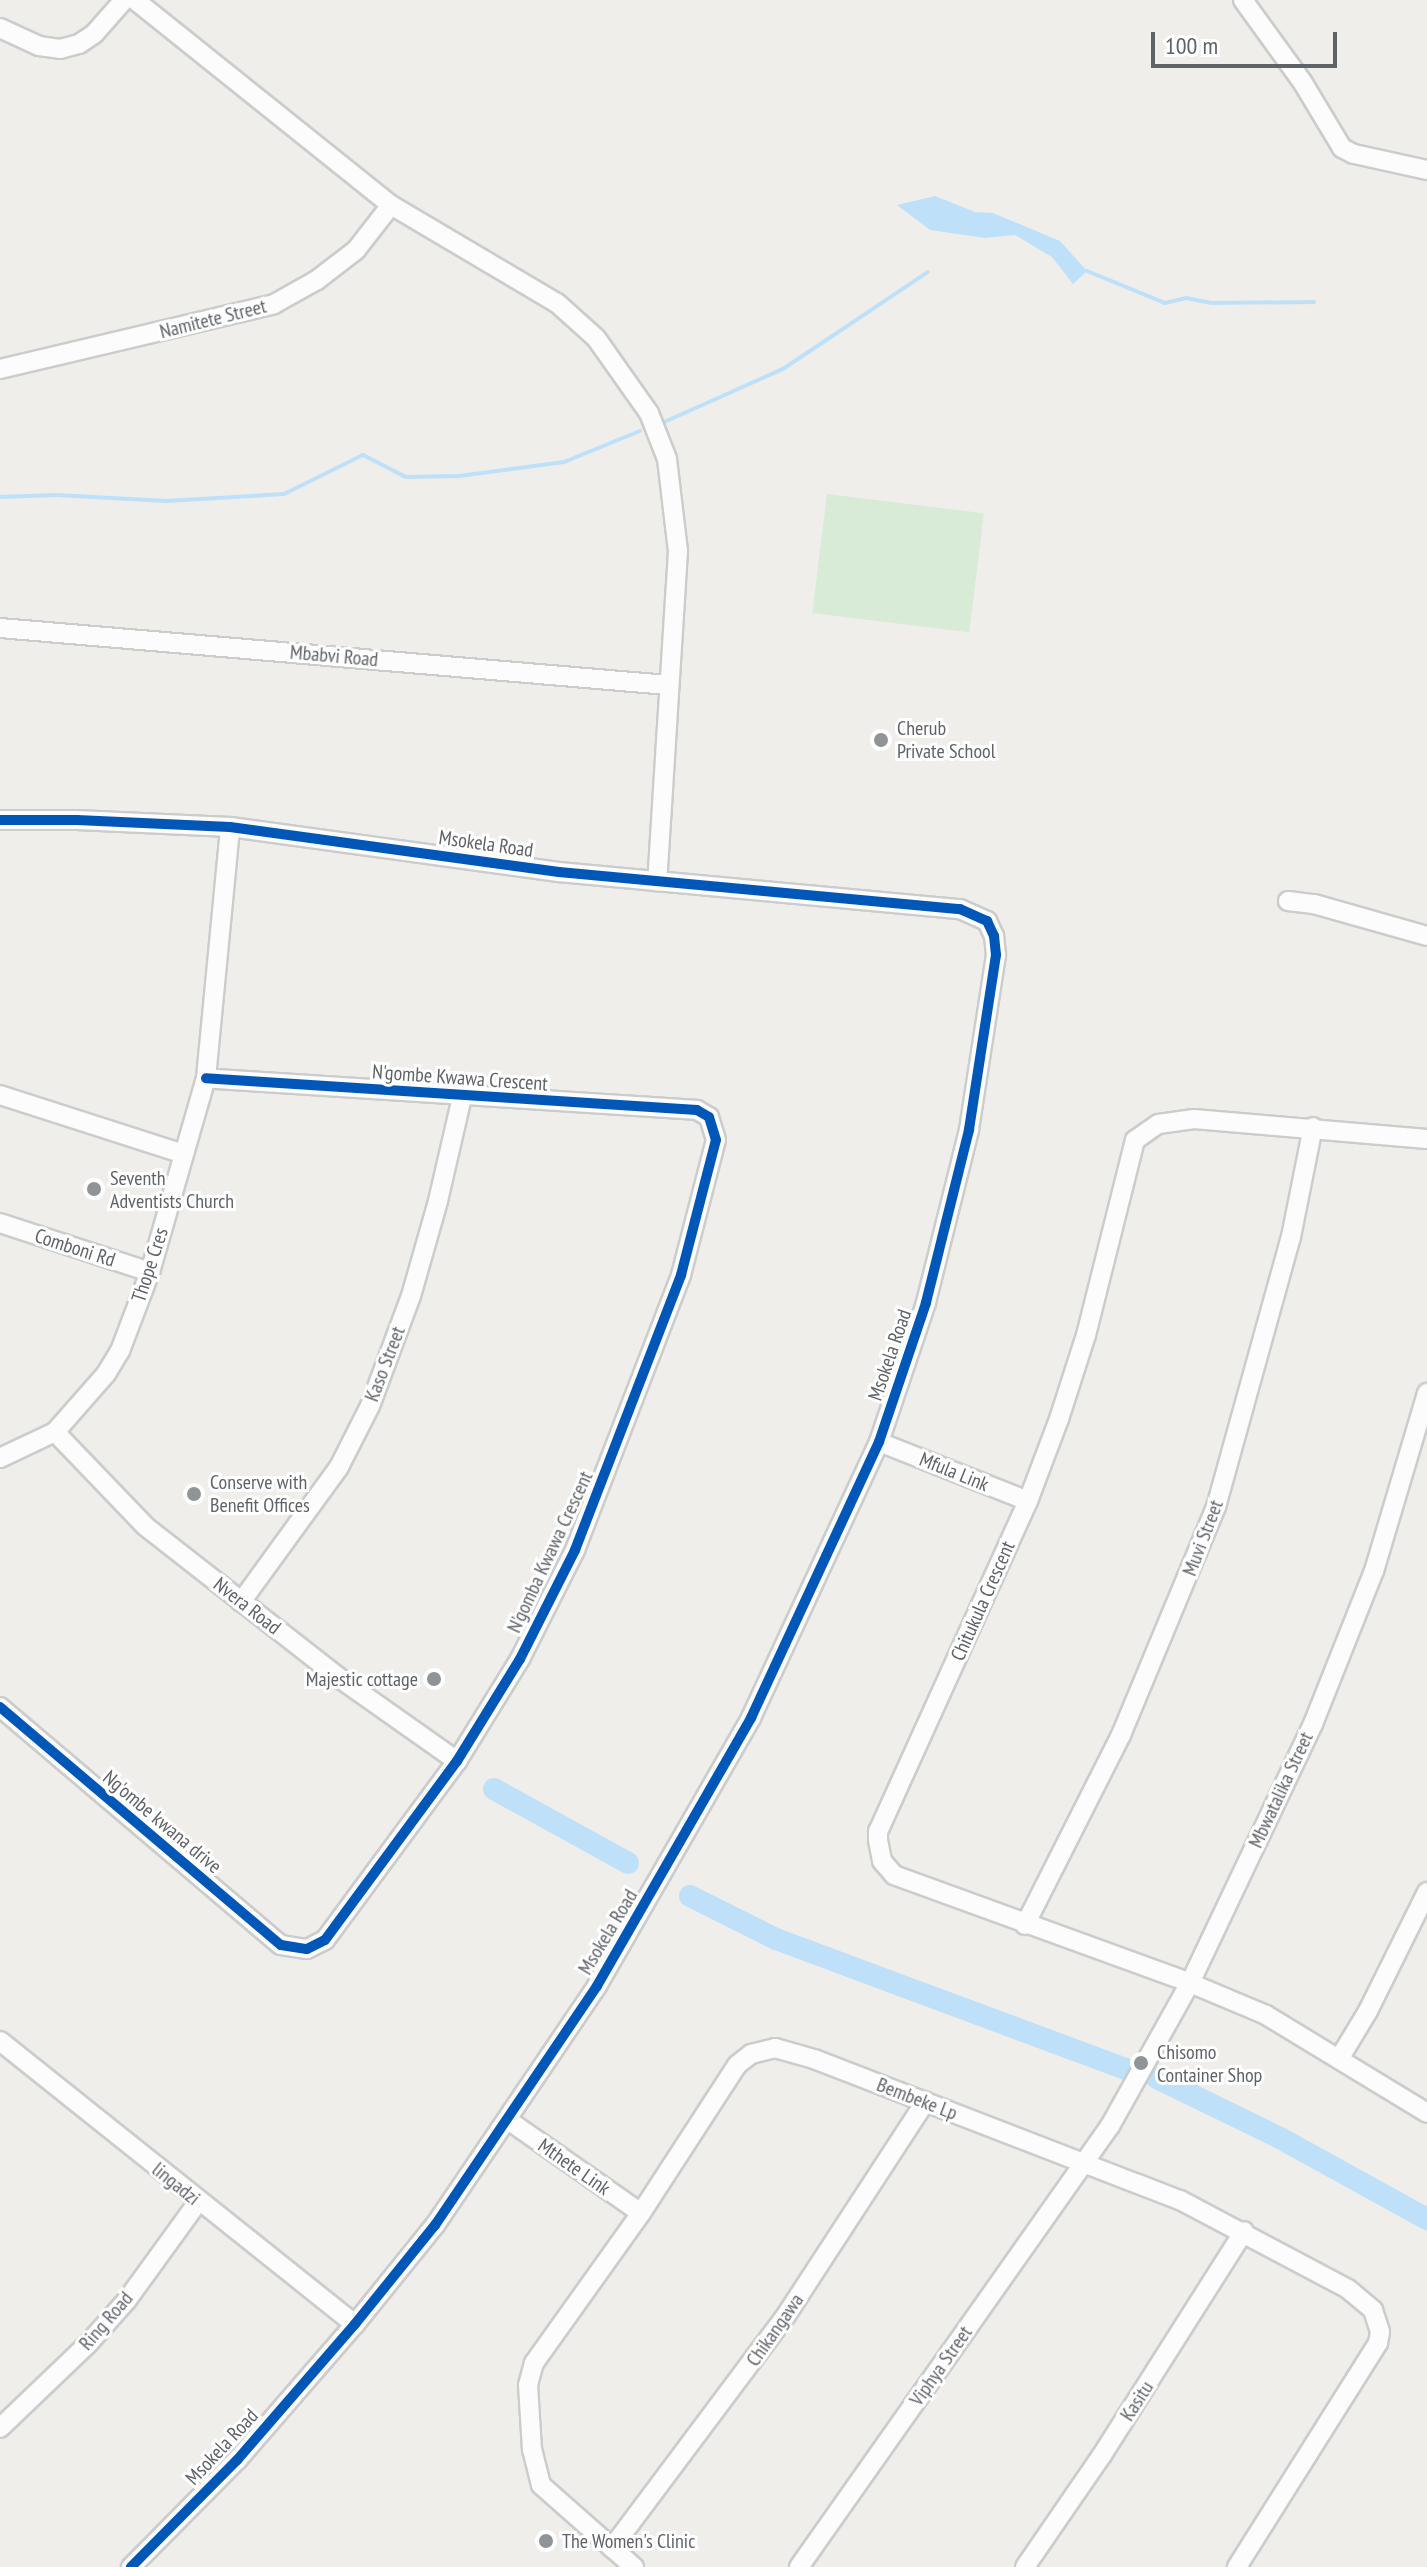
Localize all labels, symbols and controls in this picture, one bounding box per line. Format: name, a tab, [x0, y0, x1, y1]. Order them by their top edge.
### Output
scale bar	[1155, 16, 1341, 66]
text: 100 m	[1165, 30, 1218, 61]
street label: Namitete Street	[157, 294, 269, 344]
street label: Mbabvi Road	[289, 640, 379, 672]
place label: Cherub Private School	[897, 716, 995, 763]
marker: Cherub Private School	[872, 731, 890, 749]
street label: Msokela Road	[437, 826, 535, 862]
street label: N'gombe Kwawa Crescent	[371, 1060, 549, 1096]
place label: Seventh Adventists Church	[110, 1166, 234, 1213]
marker: Seventh Adventists Church	[85, 1180, 103, 1198]
street label: Comboni Rd	[32, 1224, 118, 1272]
street label: Thope Cres	[127, 1225, 173, 1305]
street label: Msokela Road	[863, 1306, 917, 1404]
street label: Kaso Street	[360, 1323, 410, 1405]
street label: Mfula Link	[916, 1447, 992, 1497]
street label: N'gomba Kwawa Crescent	[502, 1467, 598, 1637]
place label: Conserve with Benefit Offices	[210, 1470, 310, 1517]
marker: Conserve with Benefit Offices	[185, 1485, 203, 1503]
street label: Muvi Street	[1178, 1497, 1228, 1579]
street label: Chitukula Crescent	[946, 1537, 1020, 1665]
street label: Nvera Road	[209, 1572, 285, 1640]
place label: Majestic cottage	[305, 1667, 418, 1691]
marker: Majestic cottage	[425, 1670, 443, 1688]
street label: Mbwatalika Street	[1244, 1728, 1318, 1852]
street label: Ng'ombe kwana drive	[98, 1765, 226, 1879]
street label: Msokela Road	[573, 1885, 643, 1979]
place label: Chisomo Container Shop	[1157, 2040, 1262, 2087]
marker: Chisomo Container Shop	[1132, 2054, 1150, 2072]
street label: Bembeke Lp	[873, 2073, 961, 2125]
street label: Mthete Link	[533, 2134, 615, 2200]
street label: lingadzi	[147, 2157, 205, 2211]
street label: Ring Road	[74, 2287, 138, 2355]
street label: Chikangawa	[741, 2289, 809, 2371]
street label: Viphya Street	[905, 2321, 977, 2411]
street label: Kasitu	[1115, 2377, 1159, 2425]
street label: Msokela Road	[181, 2404, 263, 2490]
place label: The Women's Clinic	[562, 2529, 696, 2553]
marker: The Women's Clinic	[537, 2532, 555, 2550]

